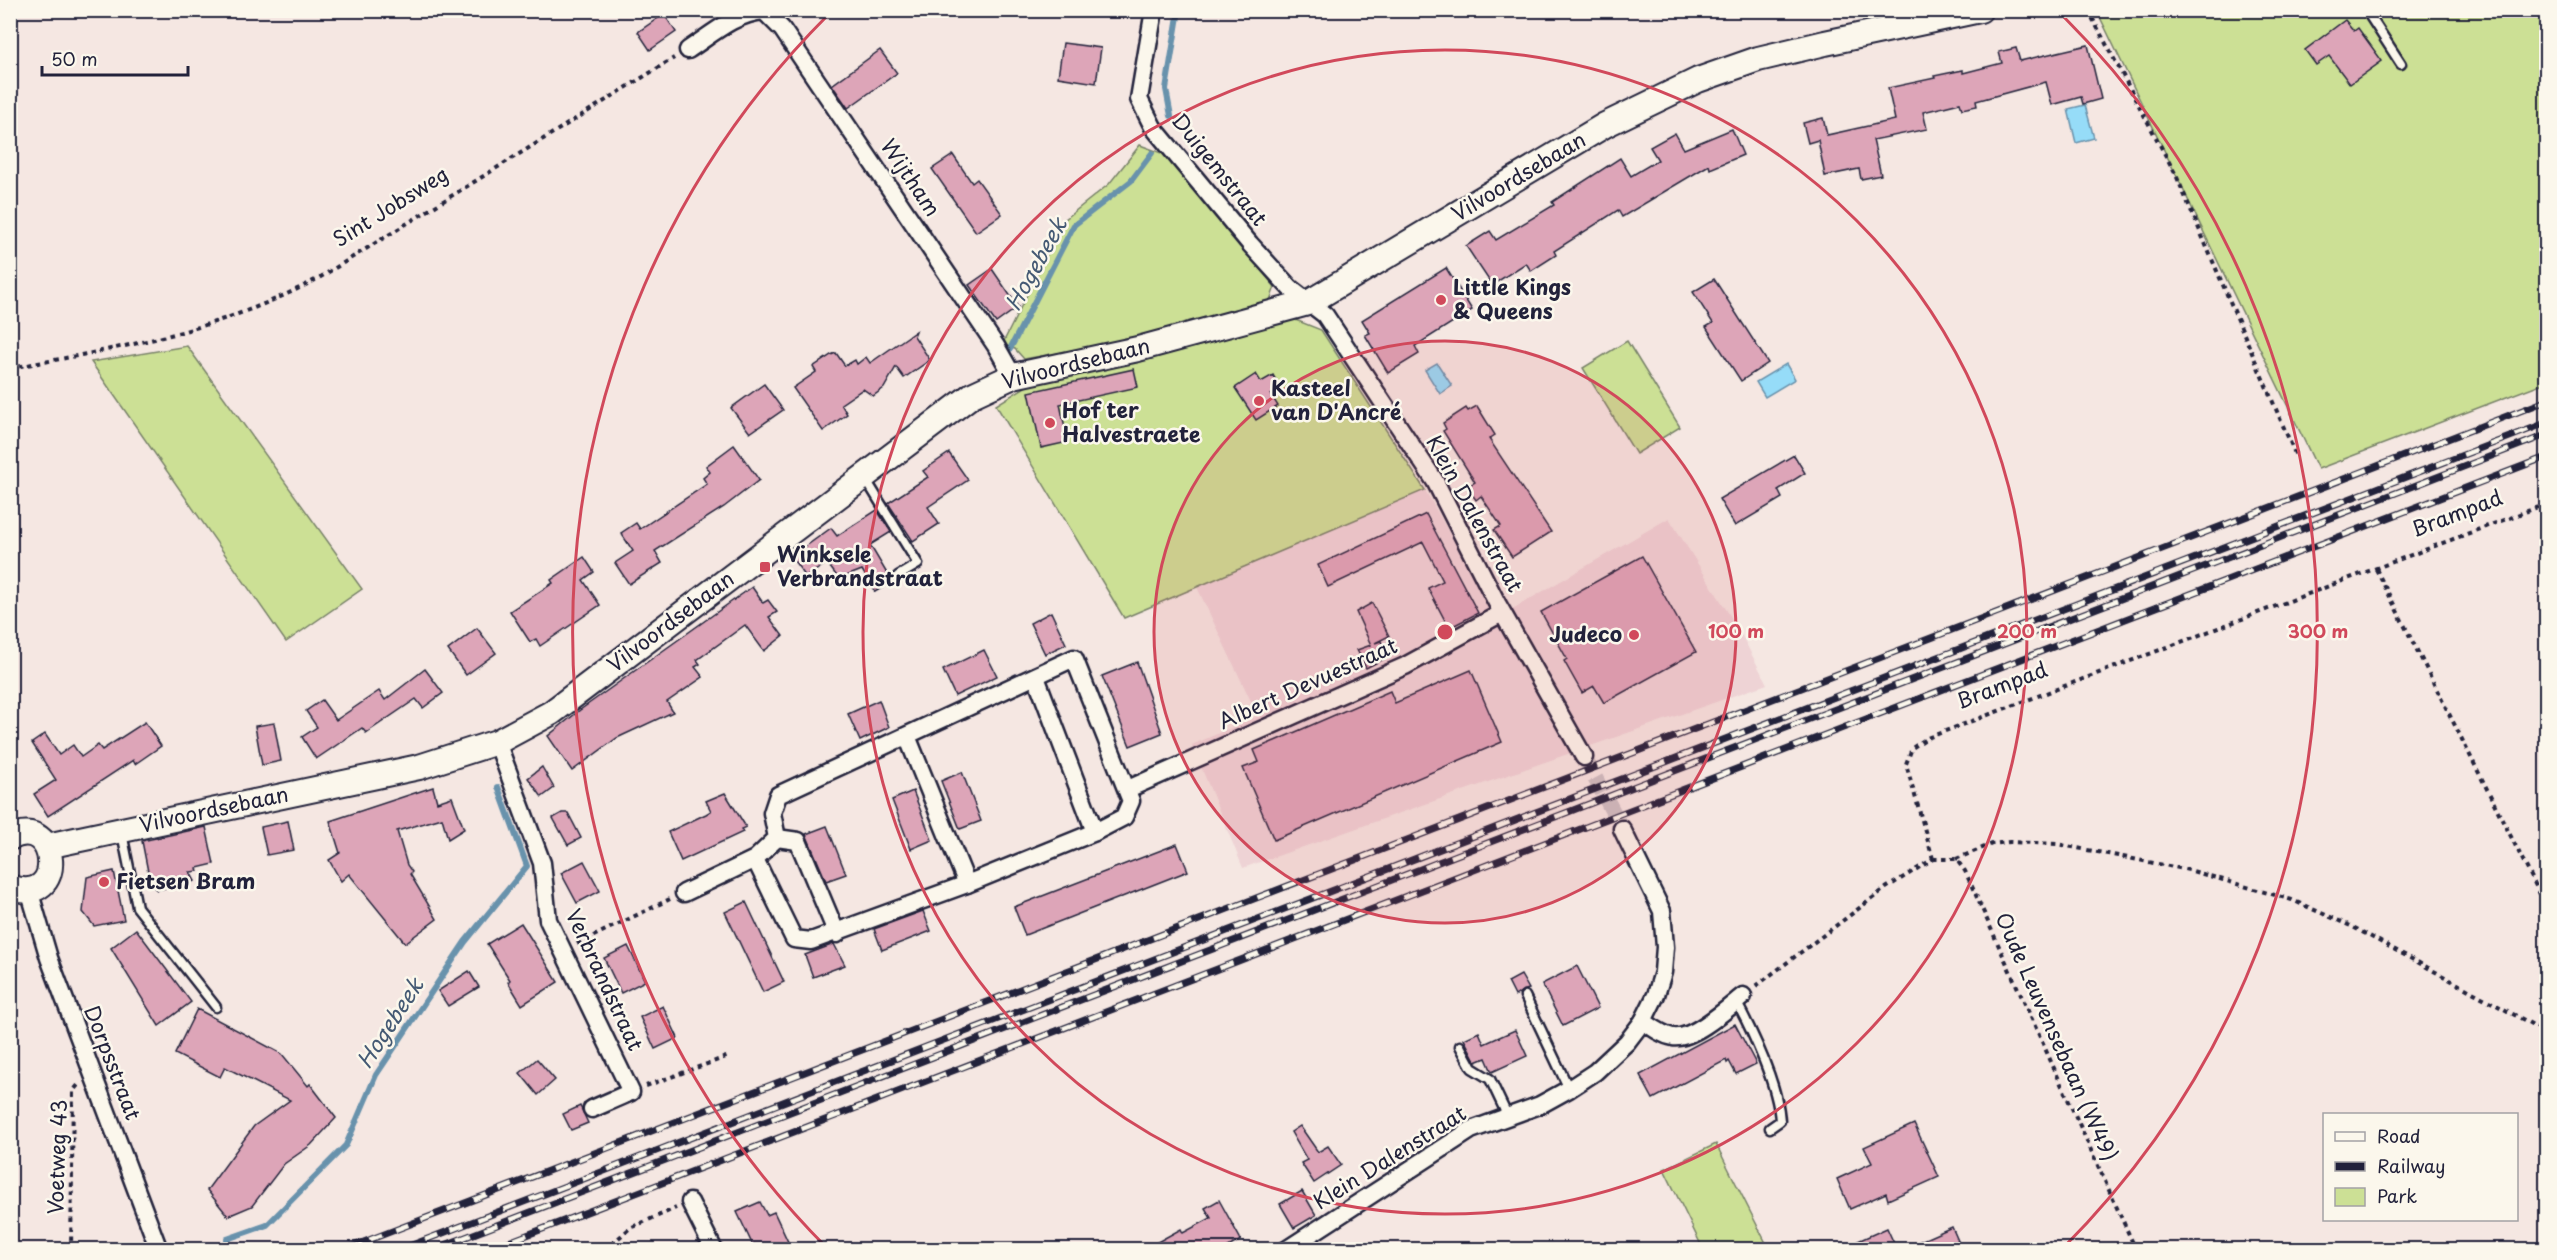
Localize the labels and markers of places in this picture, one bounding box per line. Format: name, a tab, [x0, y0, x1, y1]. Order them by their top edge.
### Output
place label: Little Kings & Queens	[1453, 270, 1571, 326]
marker: Little Kings & Queens	[1434, 293, 1448, 307]
place label: Kasteel van D'Ancré	[1271, 371, 1401, 427]
place label: Hof ter Halvestraete	[1062, 393, 1200, 449]
marker: Kasteel van D'Ancré	[1252, 394, 1266, 408]
marker: Hof ter Halvestraete	[1043, 416, 1057, 430]
place label: Winksele Verbrandstraat	[777, 537, 943, 593]
marker: Winksele Verbrandstraat	[758, 560, 772, 574]
place label: Judeco	[1549, 617, 1622, 649]
centre of rings	[1435, 622, 1455, 642]
marker: Judeco	[1627, 628, 1641, 642]
place label: Fietsen Bram	[116, 864, 255, 896]
marker: Fietsen Bram	[97, 875, 111, 889]

